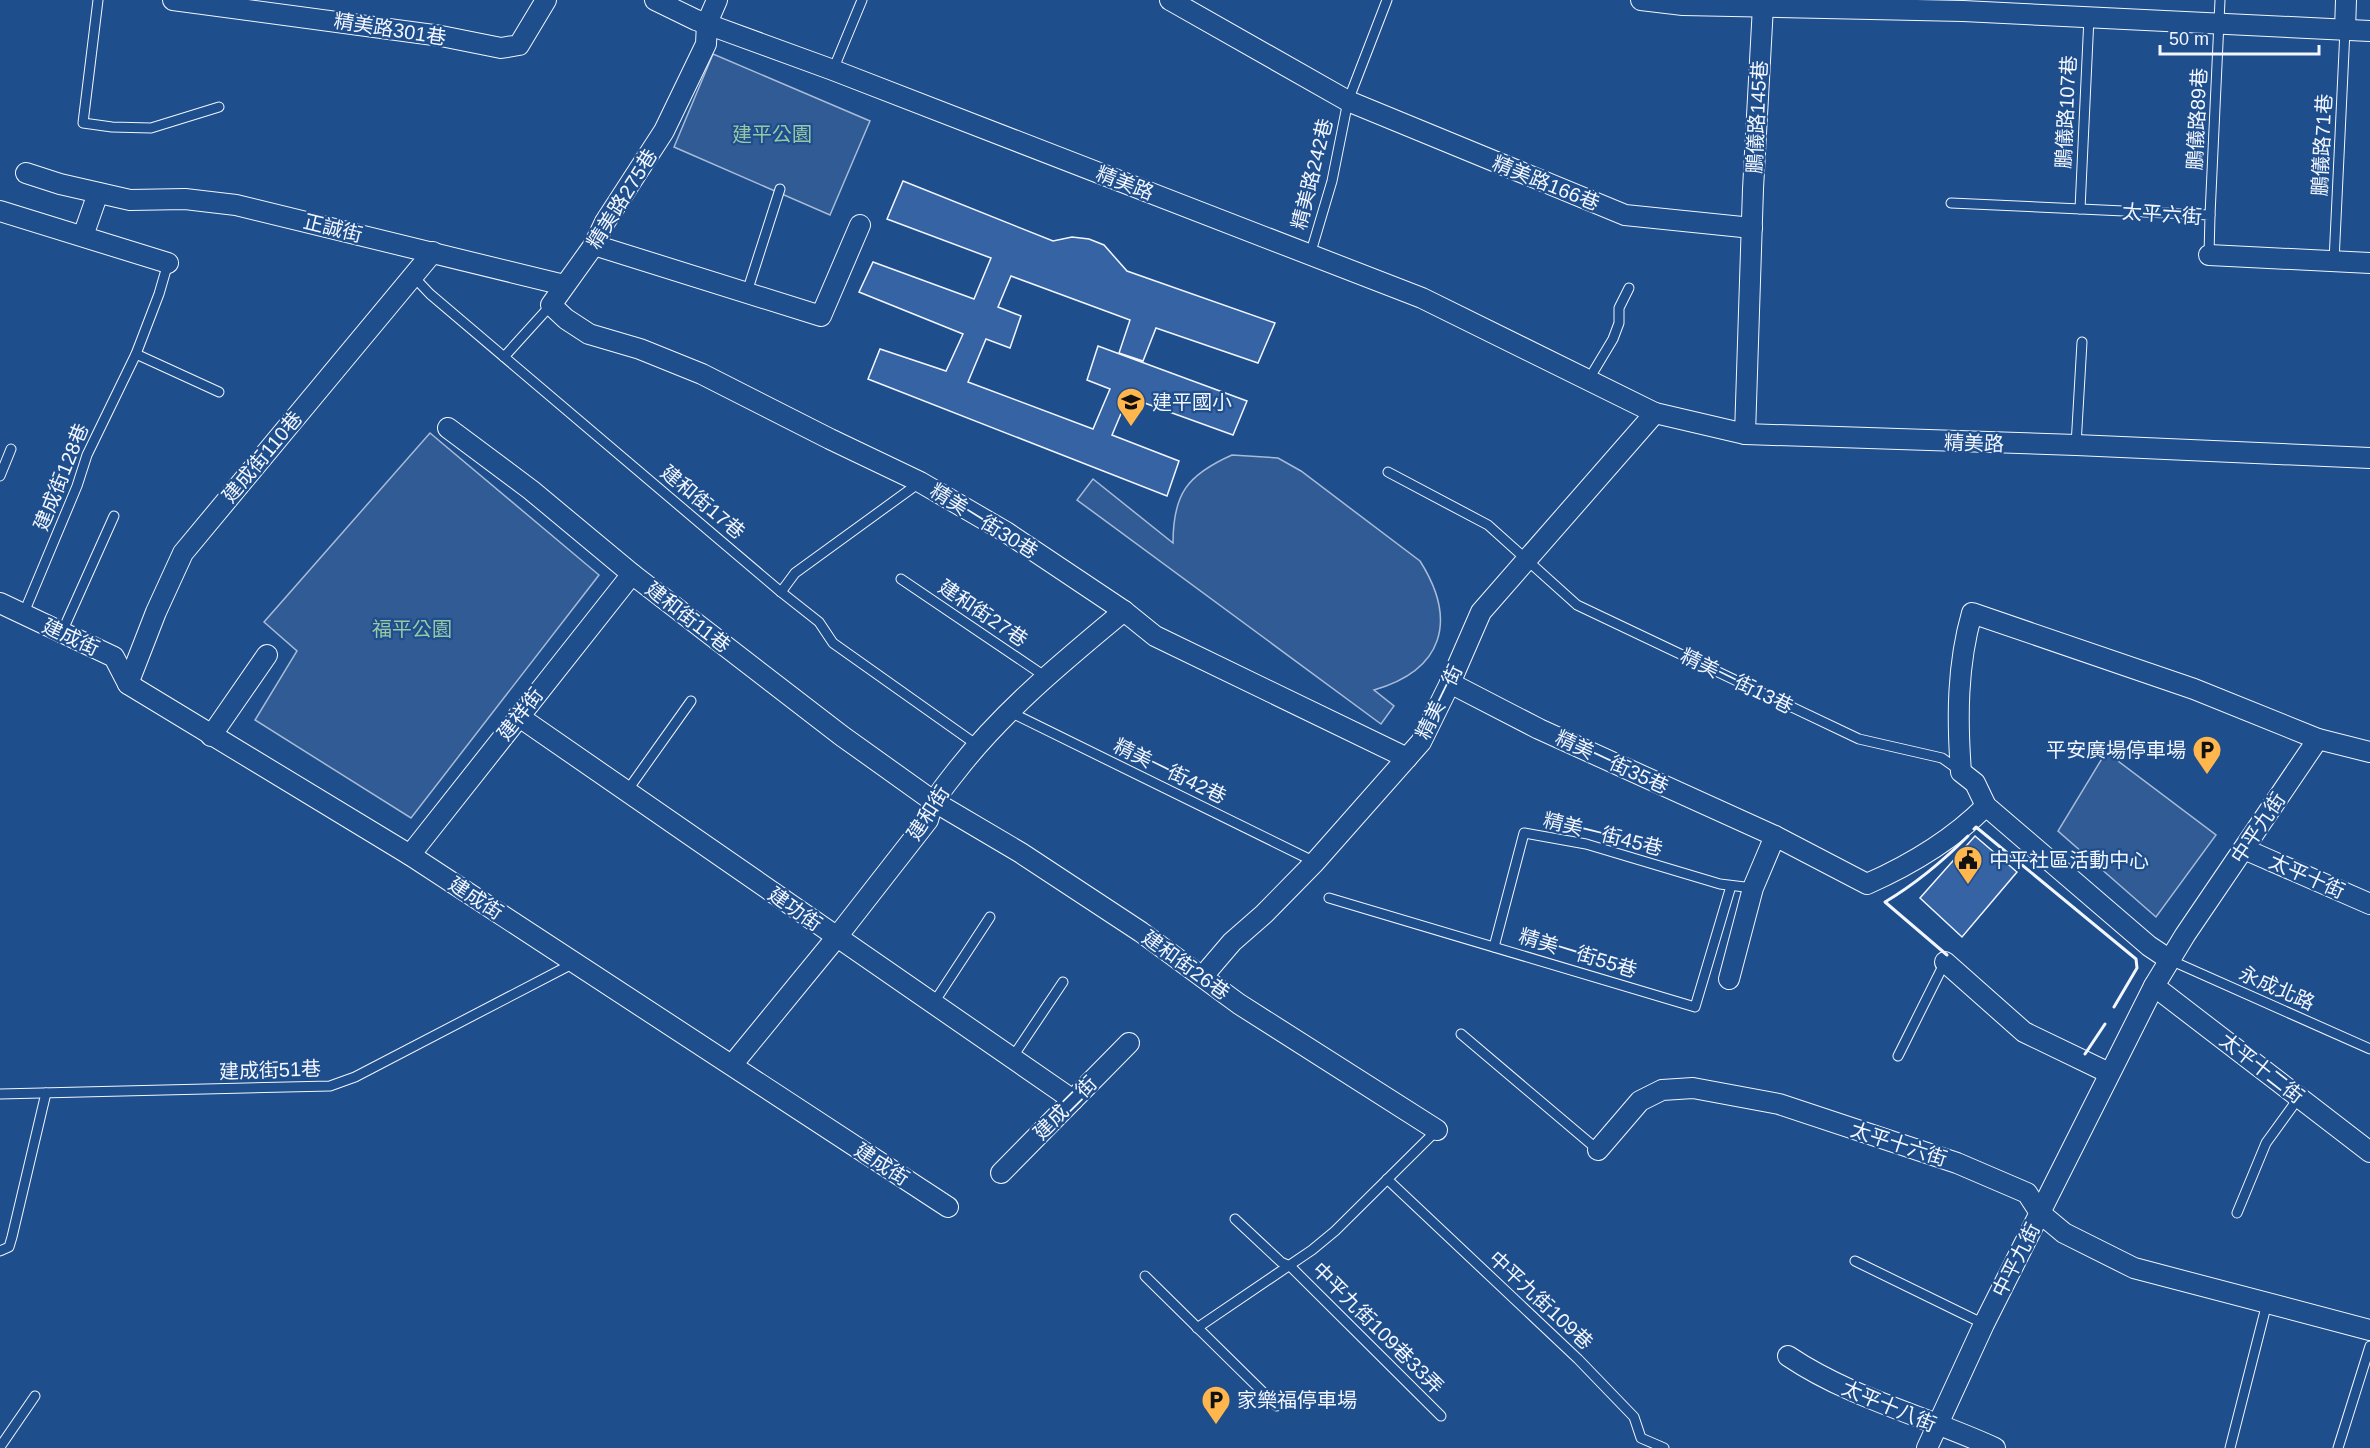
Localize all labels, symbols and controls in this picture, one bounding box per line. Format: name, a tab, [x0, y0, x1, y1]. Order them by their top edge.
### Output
street label: 精美路301巷	[332, 9, 448, 49]
scale bar	[2160, 18, 2319, 56]
text: 50 m	[2169, 29, 2209, 49]
street label: 鵬儀路107巷	[2052, 55, 2080, 169]
street label: 鵬儀路145巷	[1743, 60, 1771, 174]
street label: 鵬儀路89巷	[2183, 67, 2211, 171]
street label: 鵬儀路71巷	[2308, 93, 2336, 197]
street label: 精美路242巷	[1288, 116, 1336, 232]
park label: 建平公園	[732, 123, 812, 145]
street label: 精美路275巷	[583, 145, 661, 253]
street label: 精美路166巷	[1489, 152, 1603, 214]
street label: 精美路	[1093, 162, 1157, 204]
street label: 太平六街	[2121, 200, 2203, 228]
street label: 正誠街	[301, 210, 365, 246]
school or university icon: 建平國小	[1115, 386, 1147, 428]
place label: 建平國小	[1152, 391, 1232, 413]
street label: 建成街110巷	[218, 407, 306, 507]
street label: 建成街128巷	[30, 420, 92, 534]
street label: 精美路	[1944, 431, 2004, 455]
street label: 建和街17巷	[657, 461, 749, 543]
street label: 精美一街30巷	[926, 479, 1042, 563]
street label: 建和街27巷	[934, 575, 1032, 651]
street label: 建和街11巷	[642, 577, 734, 657]
street label: 建成街	[39, 614, 103, 660]
park label: 福平公園	[372, 618, 452, 640]
street label: 精美一街13巷	[1677, 644, 1797, 718]
street label: 精美一街	[1412, 661, 1466, 743]
street label: 建祥街	[493, 684, 547, 744]
street label: 精美一街35巷	[1552, 726, 1672, 798]
street label: 精美一街42巷	[1110, 734, 1230, 808]
parking icon: 平安廣場停車場	[2191, 734, 2223, 776]
place label: 平安廣場停車場	[2046, 739, 2186, 761]
street label: 建和街	[902, 782, 954, 844]
street label: 中平九街	[2227, 789, 2289, 867]
street label: 精美一街45巷	[1541, 809, 1665, 859]
public building icon: 中平社區活動中心	[1952, 844, 1984, 886]
place label: 中平社區活動中心	[1989, 849, 2149, 871]
street label: 太平十街	[2266, 850, 2348, 902]
street label: 建成街	[445, 872, 507, 924]
street label: 建功街	[764, 883, 826, 935]
street label: 精美一街55巷	[1516, 925, 1640, 981]
street label: 建和街26巷	[1138, 926, 1234, 1004]
street label: 永成北路	[2236, 962, 2318, 1014]
street label: 太平十二街	[2216, 1029, 2308, 1107]
street label: 建成街51巷	[219, 1057, 321, 1083]
street label: 建成二街	[1029, 1072, 1101, 1144]
street label: 太平十六街	[1848, 1118, 1950, 1170]
street label: 建成街	[851, 1138, 913, 1190]
street label: 中平九街	[1988, 1219, 2044, 1301]
street label: 中平九街109巷	[1485, 1246, 1597, 1354]
street label: 中平九街109巷33弄	[1308, 1258, 1448, 1398]
street label: 太平十八街	[1839, 1376, 1939, 1436]
parking icon: 家樂福停車場	[1200, 1384, 1232, 1426]
place label: 家樂福停車場	[1237, 1389, 1357, 1411]

